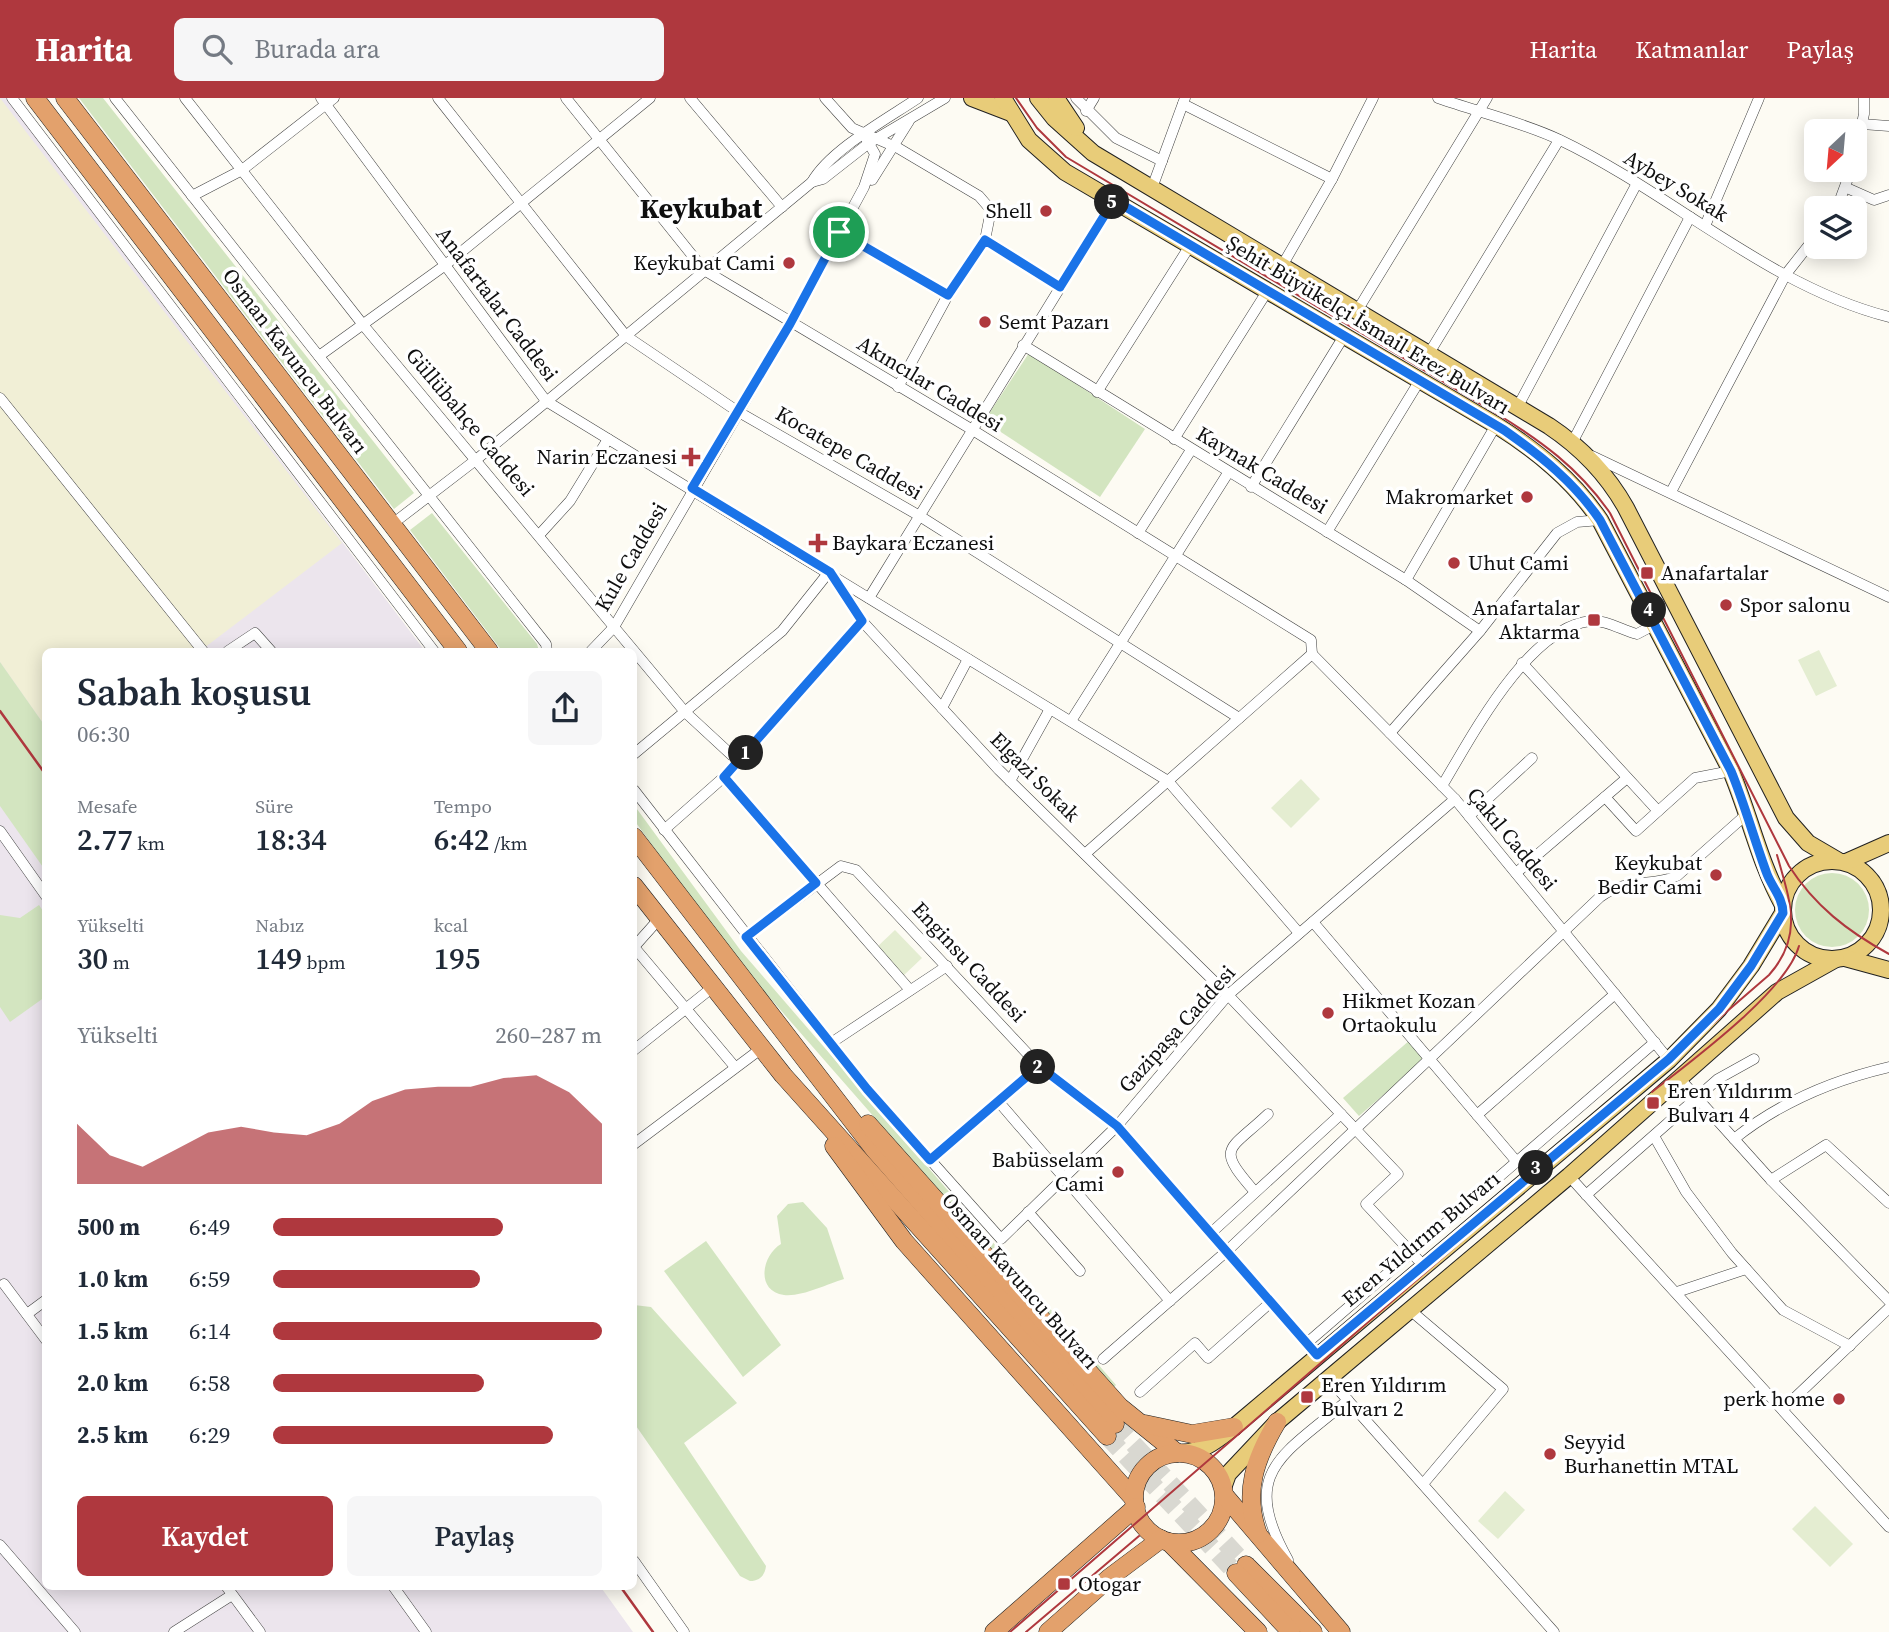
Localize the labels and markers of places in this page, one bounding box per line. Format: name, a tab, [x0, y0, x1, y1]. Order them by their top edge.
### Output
pin: 5	[1094, 184, 1130, 220]
place label: Shell	[986, 196, 1032, 225]
pin	[809, 202, 869, 262]
marker: Shell	[1038, 203, 1054, 219]
place label: Keykubat Cami	[633, 248, 775, 277]
marker: Keykubat Cami	[781, 255, 797, 271]
place label: Semt Pazarı	[999, 307, 1109, 336]
marker: Semt Pazarı	[977, 314, 993, 330]
place label: Narin Eczanesi	[537, 442, 677, 471]
marker: Narin Eczanesi	[683, 449, 699, 465]
place label: Makromarket	[1385, 482, 1513, 511]
marker: Makromarket	[1519, 489, 1535, 505]
place label: Baykara Eczanesi	[832, 528, 994, 557]
marker: Baykara Eczanesi	[810, 535, 826, 551]
place label: Uhut Cami	[1468, 548, 1569, 577]
marker: Uhut Cami	[1446, 555, 1462, 571]
place label: Anafartalar	[1661, 558, 1769, 587]
marker: Anafartalar	[1639, 565, 1655, 581]
place label: Spor salonu	[1740, 590, 1851, 619]
pin: 4	[1632, 592, 1666, 628]
place label: Anafartalar Aktarma	[1472, 593, 1580, 646]
marker: Spor salonu	[1718, 597, 1734, 613]
marker: Anafartalar Aktarma	[1586, 612, 1602, 628]
pin: 1	[728, 736, 764, 770]
place label: Keykubat Bedir Cami	[1597, 848, 1702, 901]
marker: Keykubat Bedir Cami	[1708, 867, 1724, 883]
place label: Hikmet Kozan Ortaokulu	[1342, 986, 1476, 1039]
marker: Hikmet Kozan Ortaokulu	[1320, 1005, 1336, 1021]
pin: 2	[1020, 1049, 1056, 1084]
place label: Eren Yıldırım Bulvarı 4	[1667, 1076, 1793, 1129]
marker: Eren Yıldırım Bulvarı 4	[1645, 1095, 1661, 1111]
place label: Babüsselam Cami	[992, 1145, 1104, 1198]
pin: 3	[1518, 1150, 1554, 1186]
marker: Babüsselam Cami	[1110, 1164, 1126, 1180]
place label: Eren Yıldırım Bulvarı 2	[1321, 1370, 1447, 1423]
place label: perk home	[1723, 1384, 1825, 1413]
marker: Eren Yıldırım Bulvarı 2	[1299, 1389, 1315, 1405]
marker: perk home	[1831, 1391, 1847, 1407]
place label: Seyyid Burhanettin MTAL	[1564, 1427, 1738, 1480]
marker: Seyyid Burhanettin MTAL	[1542, 1446, 1558, 1462]
place label: Otogar	[1078, 1569, 1141, 1598]
marker: Otogar	[1056, 1576, 1072, 1592]

